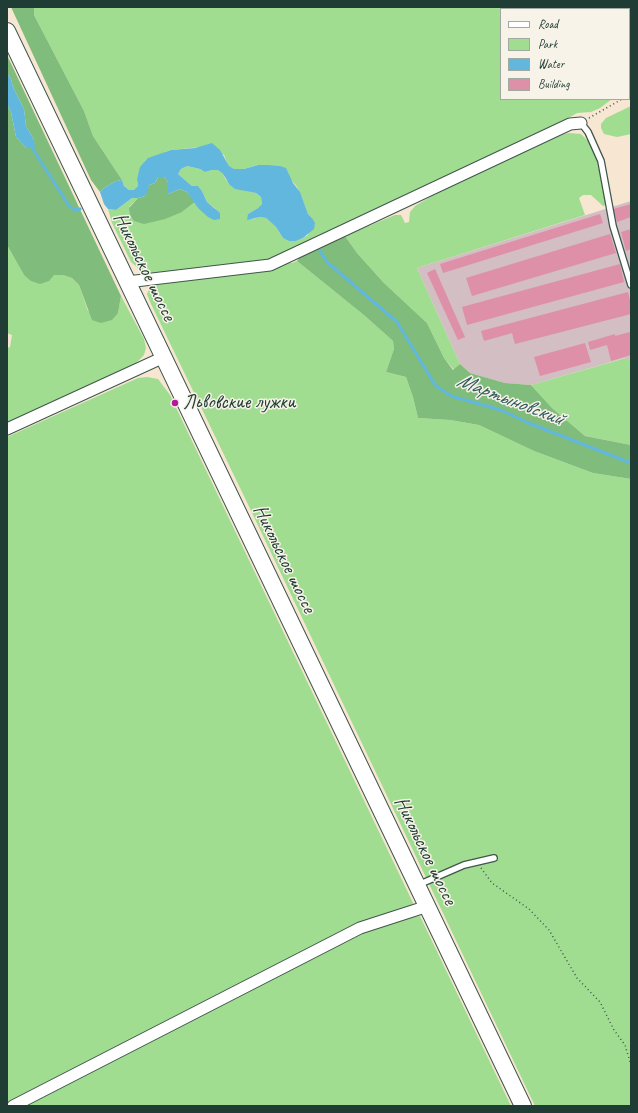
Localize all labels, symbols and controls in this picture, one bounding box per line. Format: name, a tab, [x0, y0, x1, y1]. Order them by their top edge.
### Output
legend	[500, 8, 630, 100]
text: Road	[538, 16, 558, 32]
text: Park	[538, 36, 557, 52]
text: Water	[538, 56, 564, 72]
text: Building	[538, 76, 570, 92]
street label: Никольское шоссе	[107, 209, 181, 325]
water label: Мартыновский	[453, 368, 567, 432]
place label: Львовские лужки	[183, 391, 295, 415]
marker: Львовские лужки	[170, 398, 180, 408]
street label: Никольское шоссе	[247, 501, 321, 617]
street label: Никольское шоссе	[388, 793, 462, 909]

